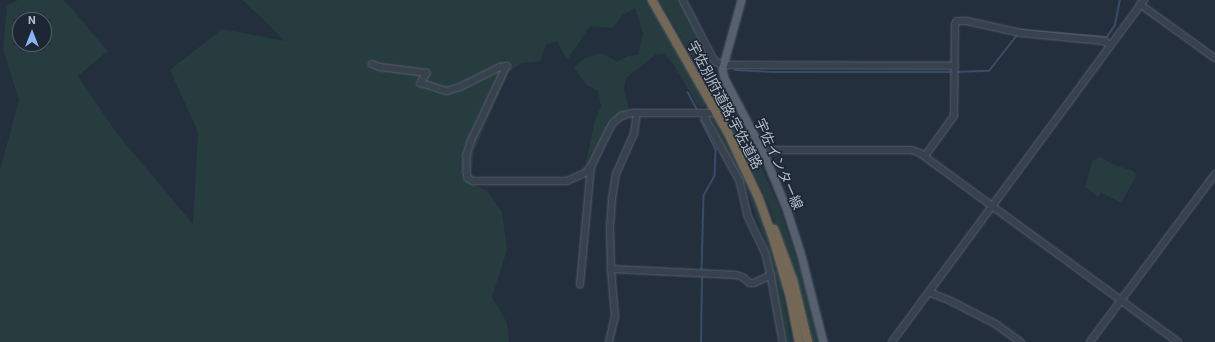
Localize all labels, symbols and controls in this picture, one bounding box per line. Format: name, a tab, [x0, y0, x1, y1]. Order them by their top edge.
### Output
north arrow	[12, 12, 52, 52]
text: N	[28, 14, 36, 27]
street label: 宇佐別府道路;宇佐道路	[684, 38, 766, 172]
street label: 宇佐インター線	[751, 116, 807, 212]

